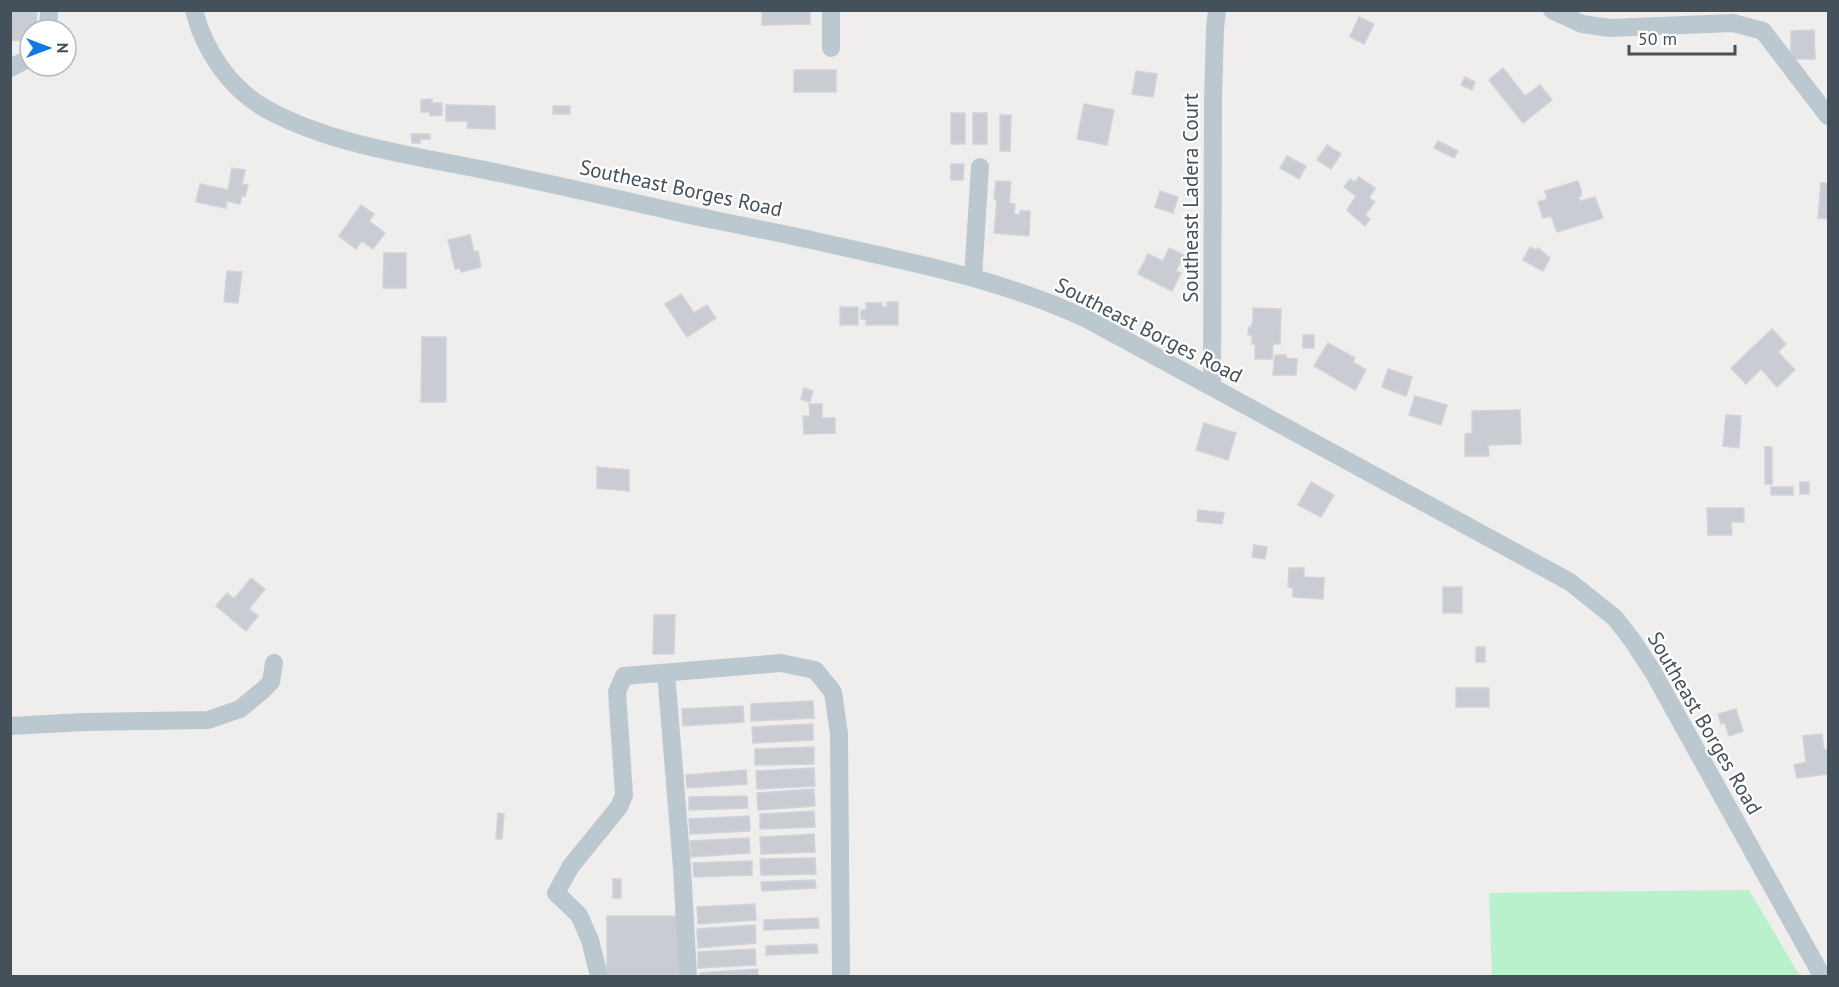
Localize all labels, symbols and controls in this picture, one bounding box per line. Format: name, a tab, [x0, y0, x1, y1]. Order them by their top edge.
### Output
north arrow	[18, 18, 78, 78]
scale bar	[1629, 18, 1736, 56]
text: 50 m	[1638, 27, 1677, 50]
text: N	[53, 43, 73, 53]
street label: Southeast Ladera Court	[1177, 93, 1204, 303]
street label: Southeast Borges Road	[577, 153, 785, 223]
street label: Southeast Borges Road	[1051, 271, 1247, 389]
street label: Southeast Borges Road	[1642, 627, 1768, 819]

